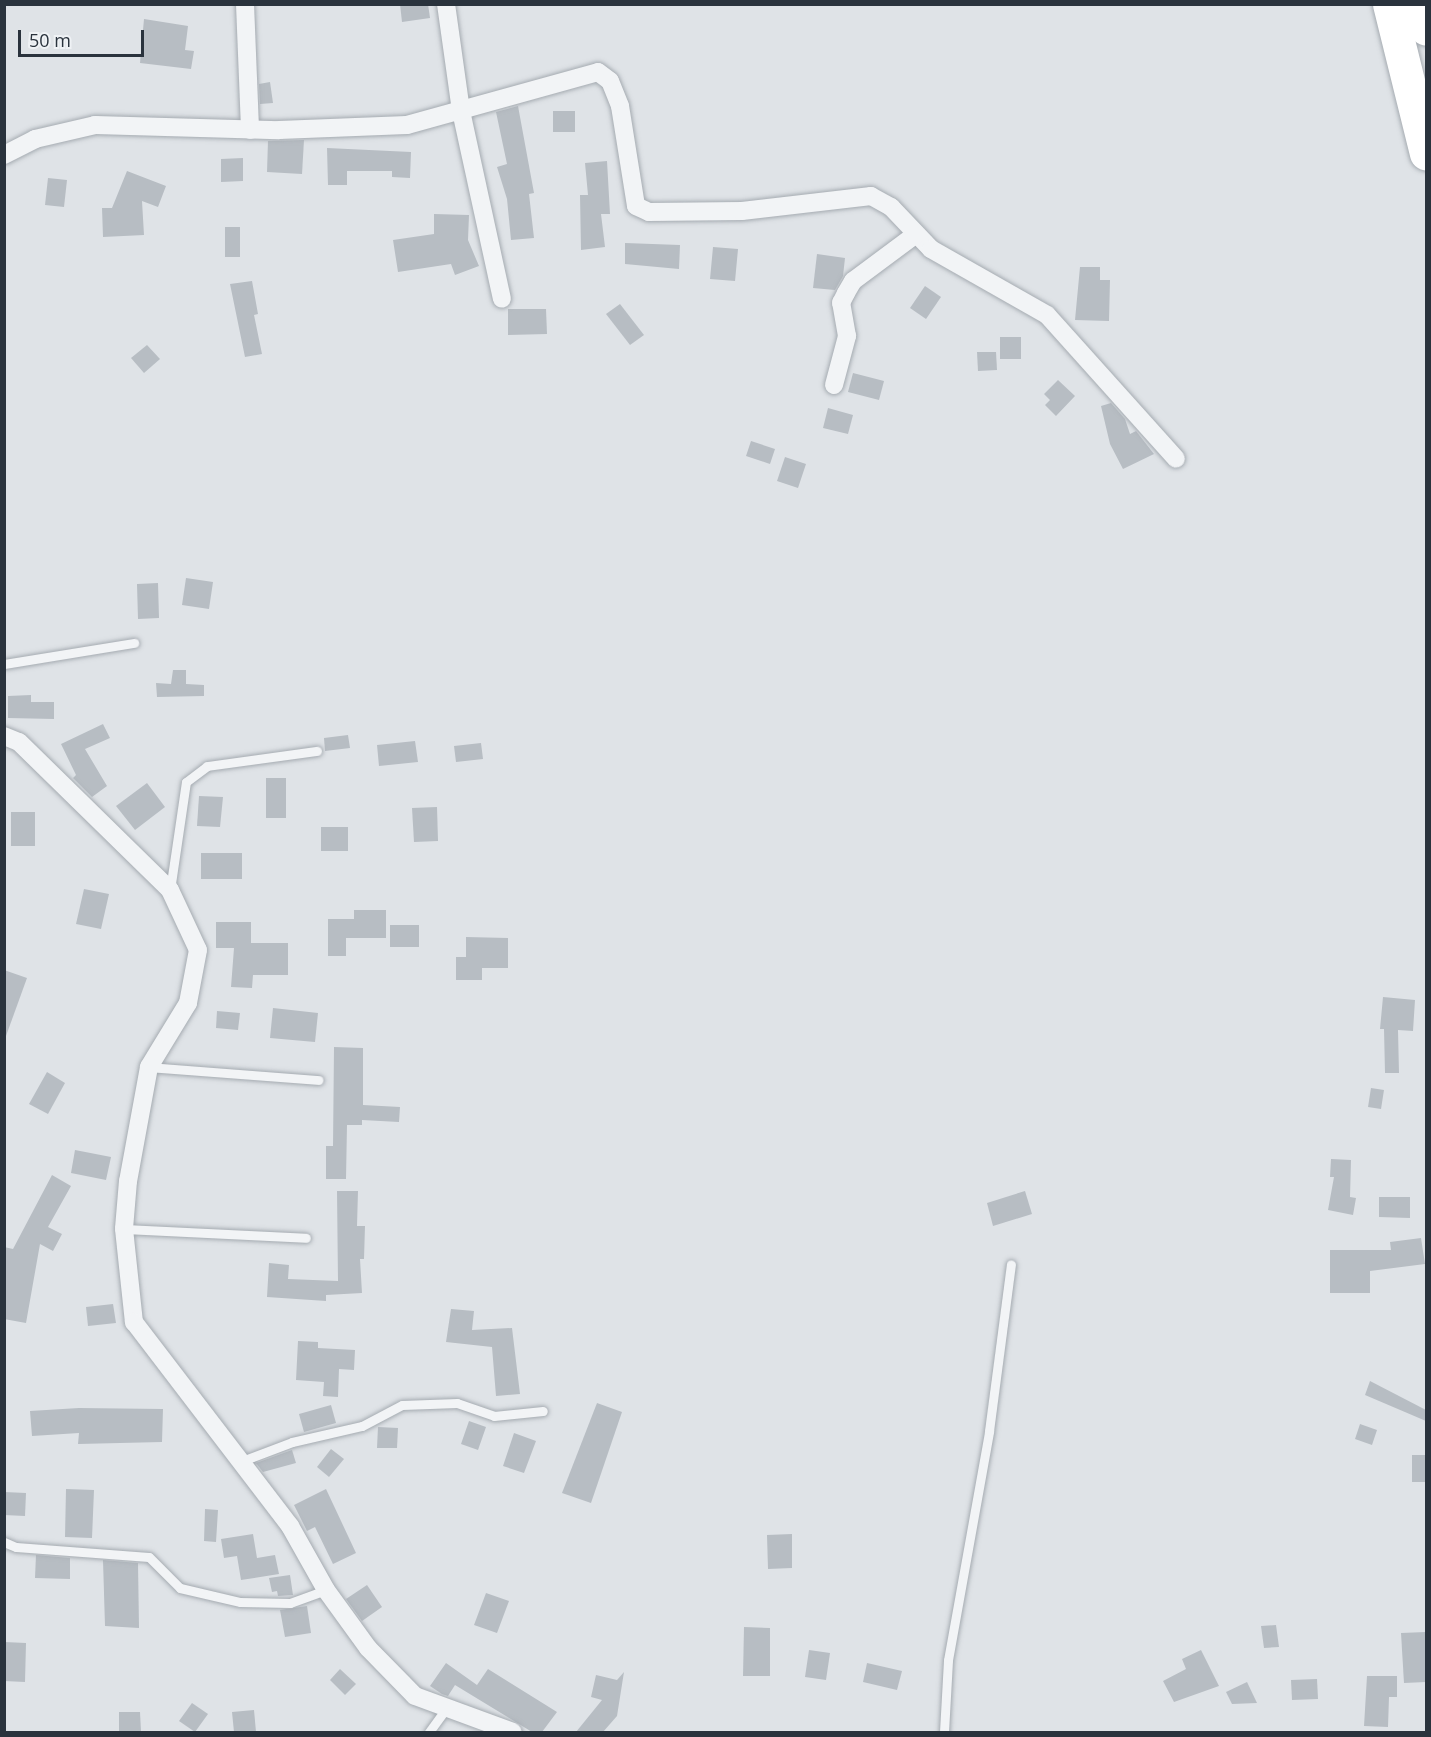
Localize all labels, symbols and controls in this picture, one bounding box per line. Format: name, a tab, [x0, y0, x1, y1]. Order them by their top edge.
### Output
scale bar	[21, 18, 147, 56]
text: 50 m	[29, 28, 71, 52]

